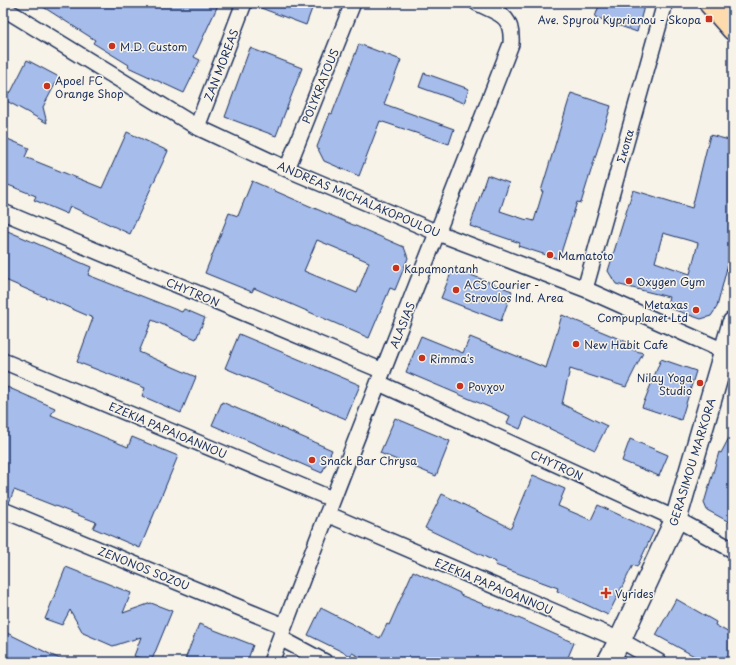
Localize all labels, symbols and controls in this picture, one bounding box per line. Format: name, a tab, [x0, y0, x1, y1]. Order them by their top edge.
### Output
place label: Ave. Spyrou Kyprianou - Skopa	[538, 11, 701, 28]
marker: Ave. Spyrou Kyprianou - Skopa	[704, 14, 714, 24]
street label: ZAN MOREAS	[199, 27, 243, 103]
place label: M.D. Custom	[120, 38, 187, 55]
marker: M.D. Custom	[107, 41, 117, 51]
street label: POLYKRATOUS	[297, 46, 343, 126]
place label: Apoel FC Orange Shop	[55, 72, 124, 102]
marker: Apoel FC Orange Shop	[42, 81, 52, 91]
street label: Σκοπα	[612, 127, 638, 165]
street label: ANDREAS MICHALAKOPOULOU	[275, 157, 443, 241]
place label: Mamatoto	[558, 247, 614, 264]
marker: Mamatoto	[545, 250, 555, 260]
place label: Kapamontanh	[404, 260, 479, 277]
marker: Kapamontanh	[391, 263, 401, 273]
street label: CHYTRON	[164, 273, 222, 311]
place label: Oxygen Gym	[637, 273, 705, 290]
place label: ACS Courier - Strovolos Ind. Area	[464, 276, 564, 306]
marker: Oxygen Gym	[624, 276, 634, 286]
marker: ACS Courier - Strovolos Ind. Area	[451, 285, 461, 295]
place label: Metaxas Compuplanet Ltd	[597, 296, 688, 326]
street label: ALASIAS	[385, 299, 419, 351]
marker: Metaxas Compuplanet Ltd	[691, 305, 701, 315]
place label: New Habit Cafe	[584, 336, 668, 353]
marker: New Habit Cafe	[571, 339, 581, 349]
place label: Rimma's	[430, 350, 474, 367]
marker: Rimma's	[417, 353, 427, 363]
place label: Nilay Yoga Studio	[637, 369, 692, 399]
place label: Ρονχον	[468, 378, 505, 395]
marker: Nilay Yoga Studio	[695, 378, 705, 388]
marker: Ρονχον	[455, 381, 465, 391]
street label: GERASIMOU MARKORA	[664, 395, 720, 528]
street label: EZEKIA PAPAIOANNOU	[106, 397, 230, 463]
street label: CHYTRON	[528, 445, 586, 485]
place label: Snack Bar Chrysa	[320, 452, 417, 469]
marker: Snack Bar Chrysa	[307, 455, 317, 465]
street label: ZENONOS SOZOU	[96, 542, 192, 594]
street label: EZEKIA PAPAIOANNOU	[432, 553, 556, 619]
place label: Vyrides	[615, 585, 654, 602]
marker: Vyrides	[600, 587, 612, 599]

